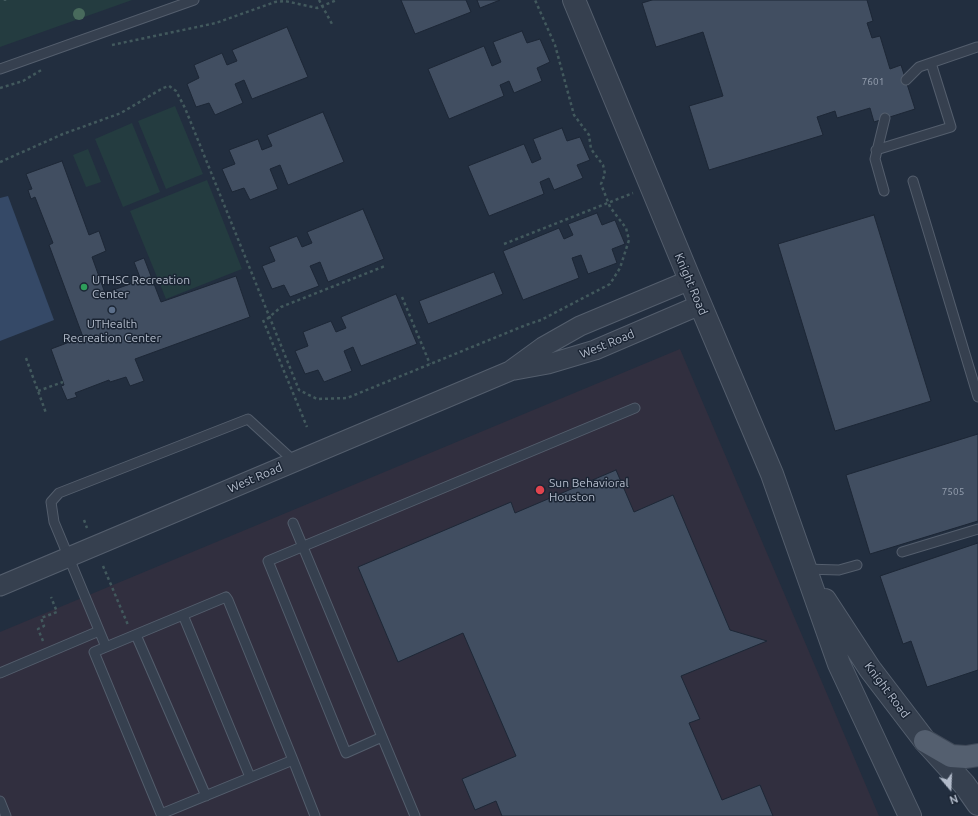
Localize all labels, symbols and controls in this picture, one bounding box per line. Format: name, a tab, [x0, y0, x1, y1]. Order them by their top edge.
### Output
house number: 7601	[862, 76, 884, 88]
street label: Knight Road	[671, 251, 711, 317]
place label: UTHSC Recreation Center	[92, 273, 190, 301]
marker: UTHSC Recreation Center	[79, 282, 89, 292]
marker: UTHealth Recreation Center	[107, 305, 117, 315]
place label: UTHealth Recreation Center	[63, 317, 161, 345]
street label: West Road	[577, 326, 637, 362]
street label: West Road	[226, 460, 284, 496]
place label: Sun Behavioral Houston	[549, 476, 629, 504]
marker: Sun Behavioral Houston	[534, 484, 546, 496]
house number: 7505	[942, 486, 964, 498]
street label: Knight Road	[861, 659, 913, 721]
north arrow	[930, 768, 970, 808]
text: N	[948, 792, 960, 806]

